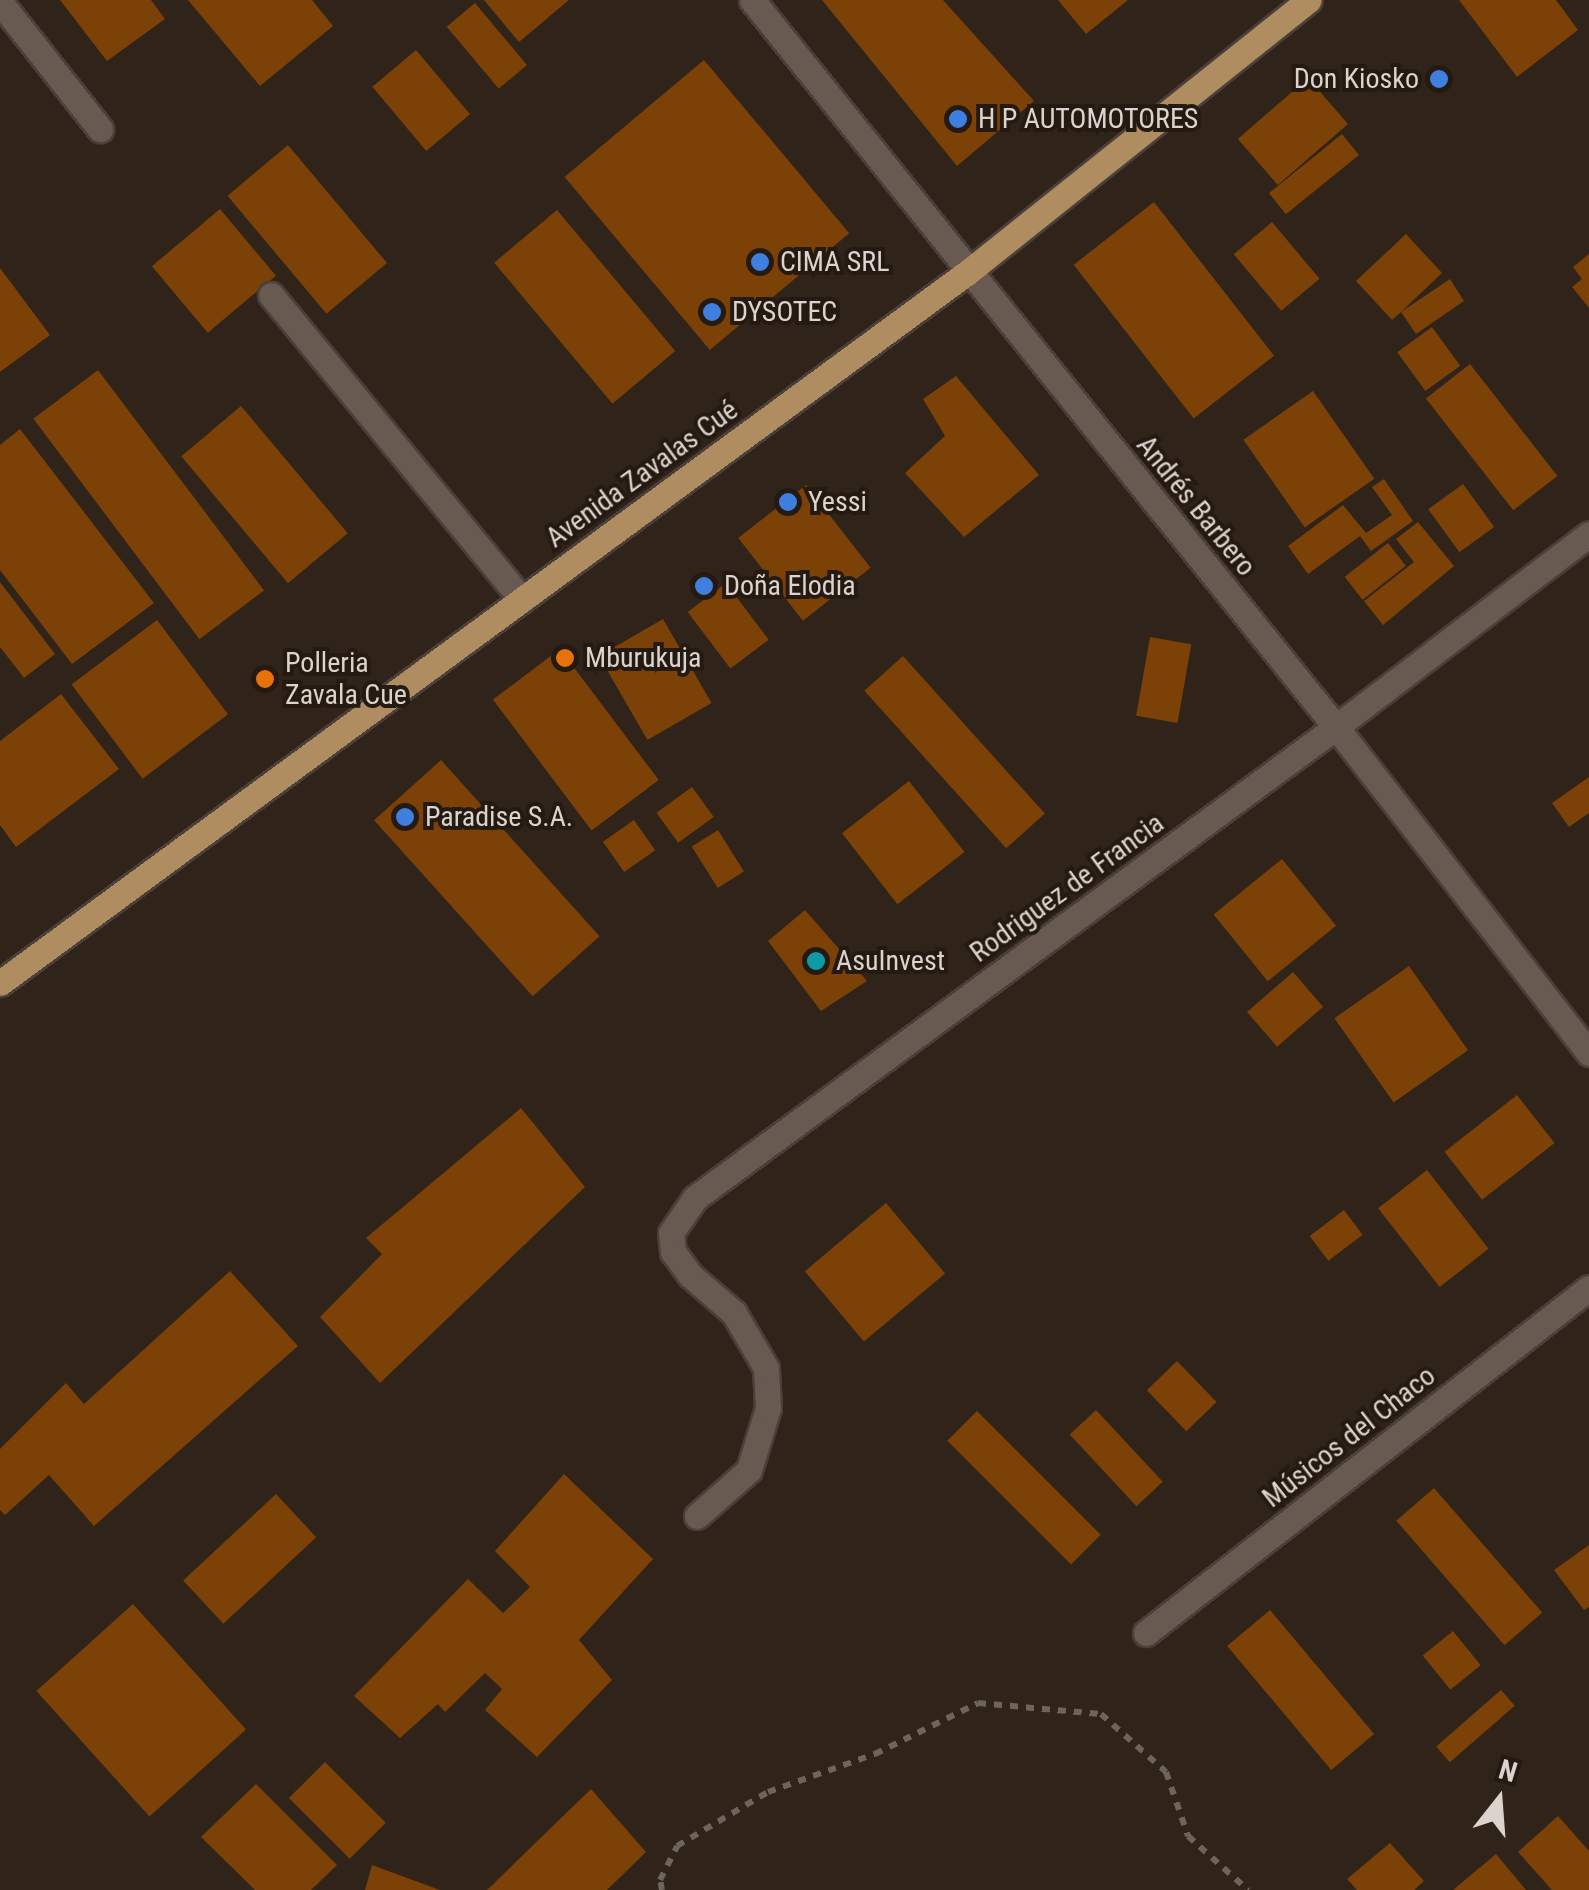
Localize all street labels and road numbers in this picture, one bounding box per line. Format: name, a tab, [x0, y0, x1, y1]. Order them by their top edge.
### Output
street label: Avenida Zavalas Cué	[540, 393, 744, 555]
street label: Andrés Barbero	[1129, 429, 1263, 583]
street label: Rodriguez de Francia	[964, 806, 1170, 970]
street label: Músicos del Chaco	[1256, 1359, 1442, 1515]

